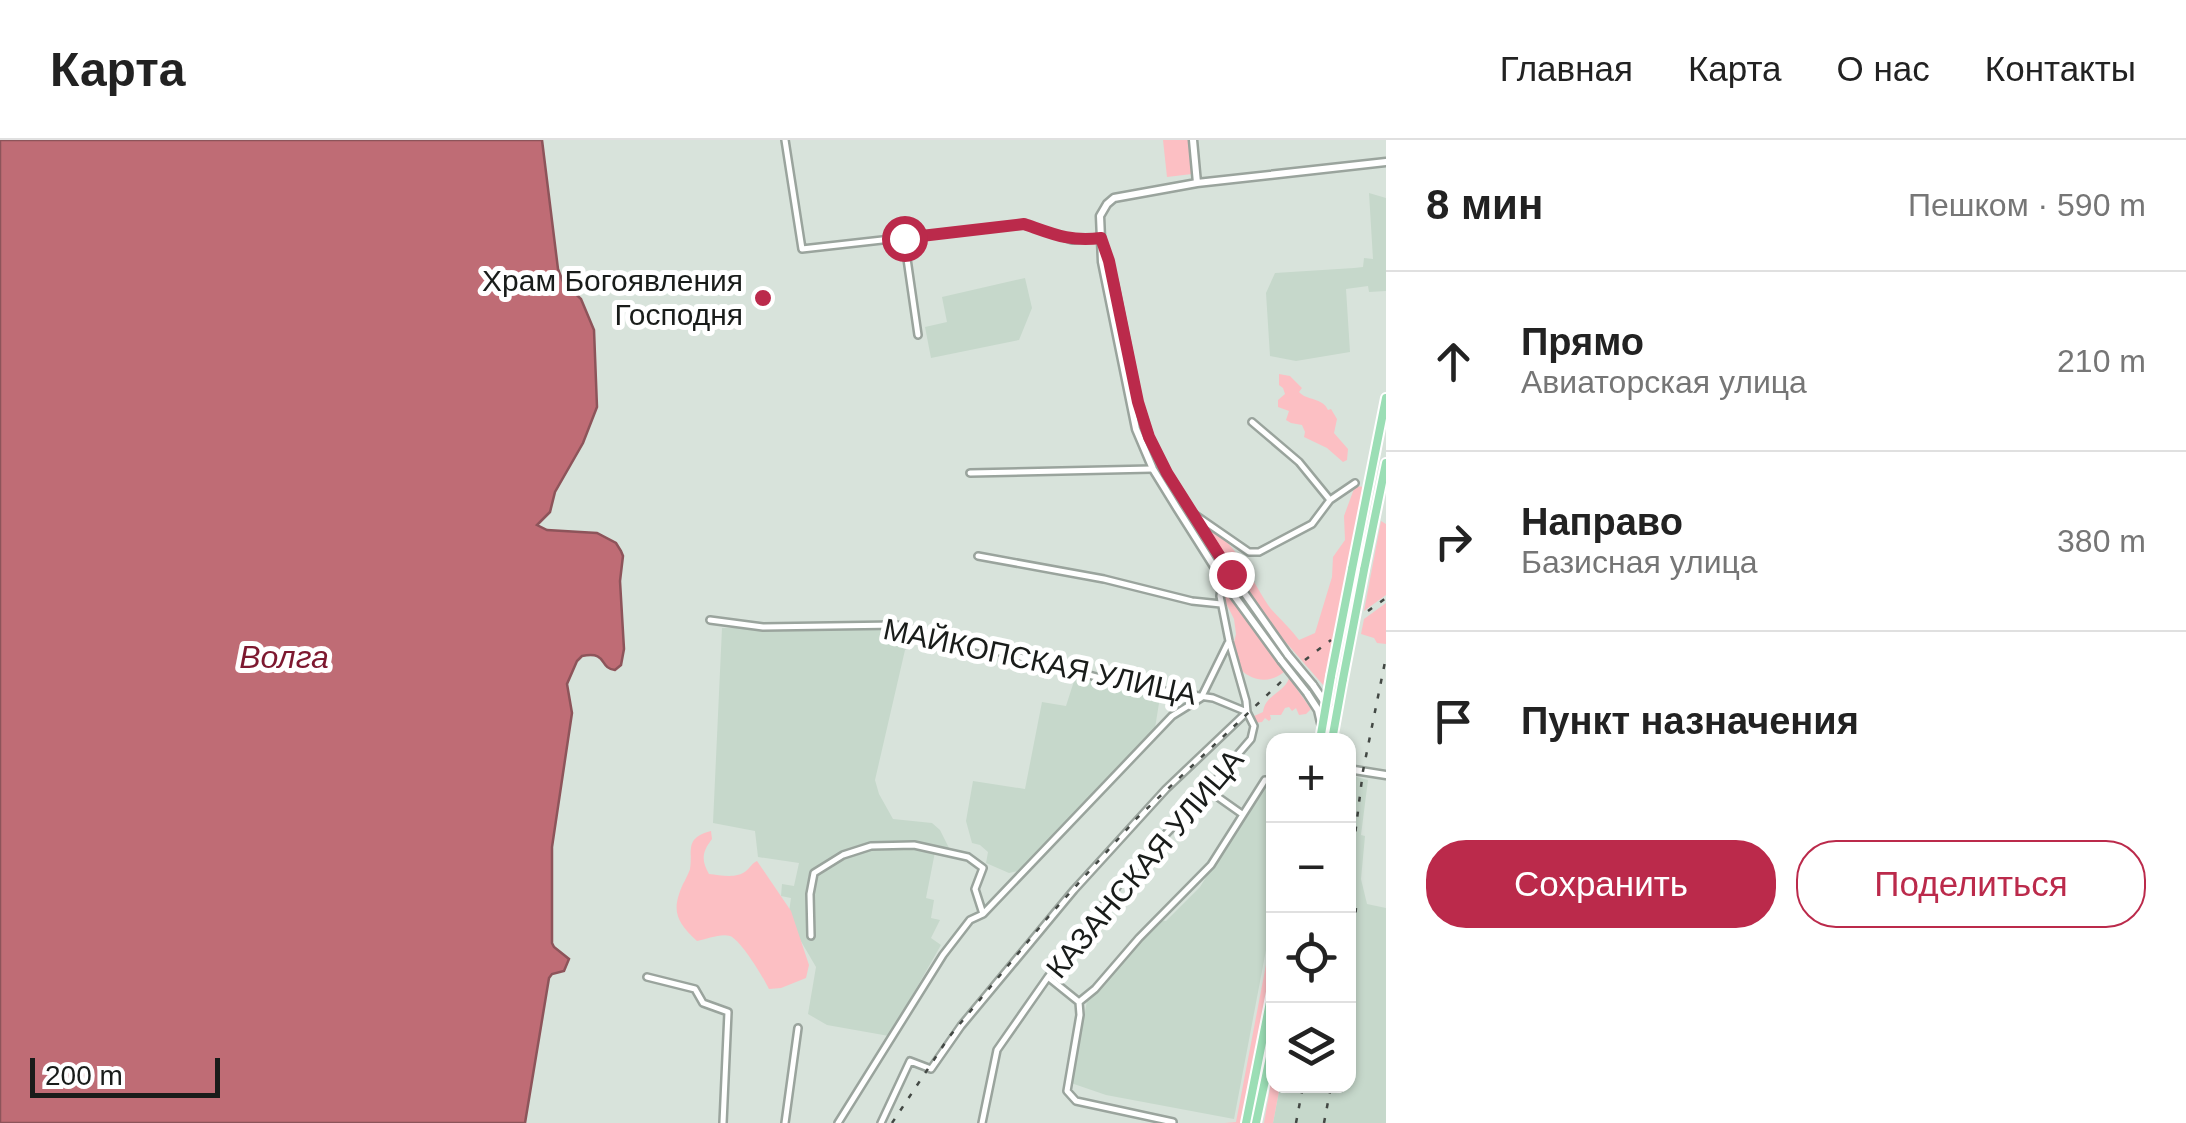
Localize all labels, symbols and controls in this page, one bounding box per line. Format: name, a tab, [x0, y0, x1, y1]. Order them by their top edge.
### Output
text: Карта	[50, 43, 185, 96]
text: Главная	[1500, 49, 1633, 88]
text: Карта	[1688, 49, 1782, 88]
text: О нас	[1837, 49, 1930, 88]
text: Контакты	[1985, 49, 2136, 88]
text: 8 мин	[1426, 181, 1543, 228]
text: Пешком · 590 m	[1908, 187, 2146, 223]
route start	[882, 216, 928, 262]
place label: Храм Богоявления Господня	[482, 264, 743, 331]
marker: Храм Богоявления Господня	[752, 287, 774, 309]
text: Прямо	[1521, 321, 1644, 363]
icon: ahead	[1426, 334, 1481, 389]
text: 210 m	[2057, 343, 2146, 379]
text: Авиаторская улица	[1521, 364, 1807, 400]
text: Направо	[1521, 501, 1683, 543]
icon: right	[1426, 514, 1481, 569]
text: 380 m	[2057, 523, 2146, 559]
text: Базисная улица	[1521, 544, 1758, 580]
route end	[1209, 552, 1255, 598]
street label: МАЙКОПСКАЯ УЛИЦА	[881, 612, 1200, 711]
water label: Волга	[239, 639, 329, 675]
icon: arrive	[1426, 694, 1481, 749]
text: Пункт назначения	[1521, 700, 1859, 742]
map controls	[1266, 733, 1356, 1093]
button: +	[1266, 733, 1356, 823]
street label: КАЗАНСКАЯ УЛИЦА	[1040, 743, 1250, 984]
button: −	[1266, 823, 1356, 913]
button: Сохранить	[1426, 840, 1776, 928]
button: Поделиться	[1796, 840, 2146, 928]
button: locate	[1266, 913, 1356, 1003]
button: layers	[1266, 1003, 1356, 1093]
scale bar	[30, 1053, 220, 1098]
text: 200 m	[45, 1060, 123, 1091]

